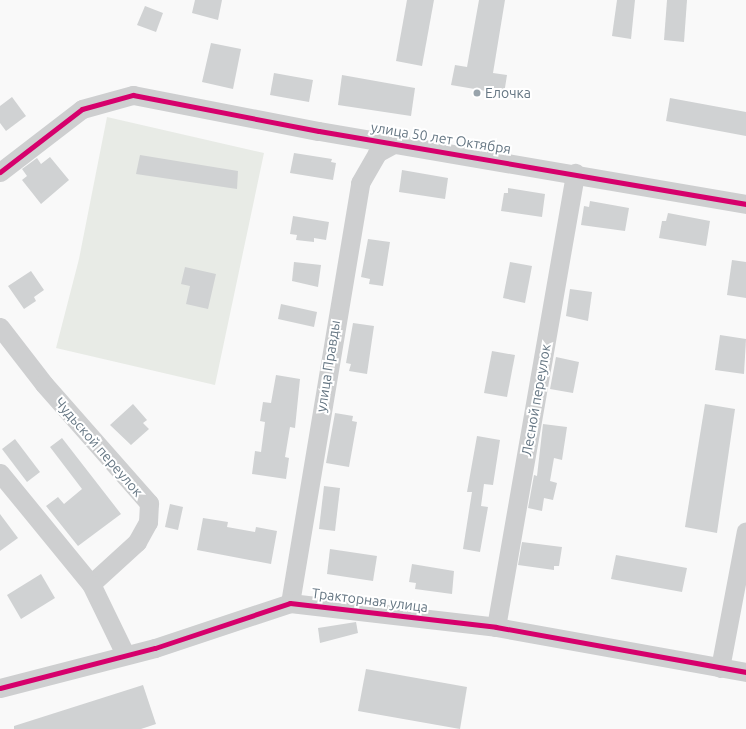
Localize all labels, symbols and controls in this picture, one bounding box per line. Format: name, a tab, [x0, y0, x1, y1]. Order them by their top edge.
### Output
place label: Елочка	[485, 85, 531, 101]
marker: Елочка	[472, 88, 482, 98]
street label: улица 50 лет Октября	[370, 119, 512, 157]
street label: улица Правды	[312, 319, 344, 413]
street label: Лесной переулок	[518, 343, 554, 457]
street label: Чудьской переулок	[51, 394, 147, 500]
street label: Тракторная улица	[311, 585, 429, 615]

